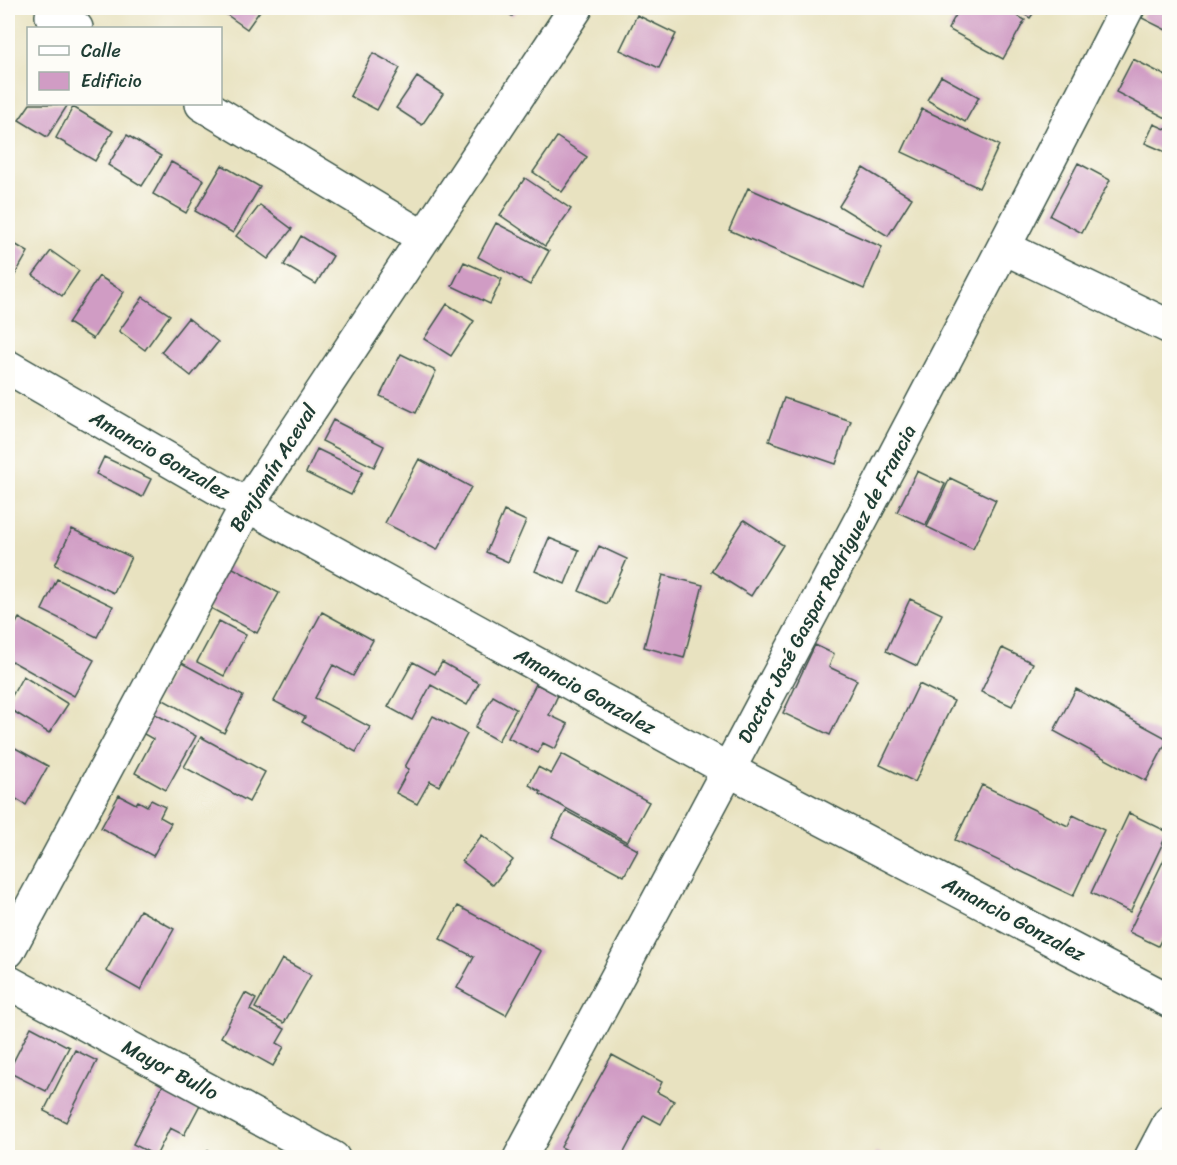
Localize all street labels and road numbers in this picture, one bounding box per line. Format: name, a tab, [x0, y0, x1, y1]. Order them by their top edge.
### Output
street label: Benjamín Aceval	[220, 396, 327, 539]
street label: Amancio Gonzalez	[82, 400, 237, 510]
street label: Doctor José Gaspar Rodriguez de Francia	[728, 418, 926, 750]
street label: Amancio Gonzalez	[507, 637, 663, 745]
street label: Amancio Gonzalez	[935, 866, 1092, 972]
street label: Mayor Bullo	[115, 1030, 225, 1110]

